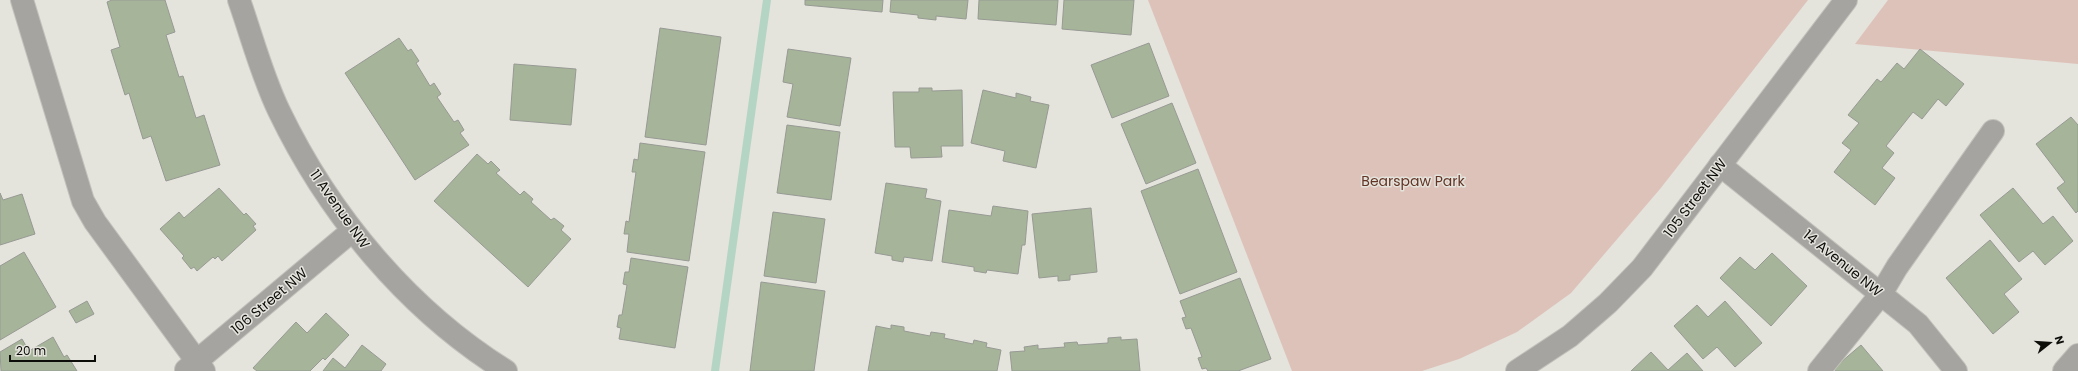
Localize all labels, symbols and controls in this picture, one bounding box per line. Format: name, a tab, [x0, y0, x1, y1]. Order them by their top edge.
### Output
street label: 105 Street NW	[1659, 154, 1731, 242]
street label: 11 Avenue NW	[305, 165, 375, 253]
park label: Bearspaw Park	[1361, 171, 1465, 191]
street label: 14 Avenue NW	[1799, 225, 1887, 301]
street label: 106 Street NW	[227, 263, 312, 339]
north arrow	[2030, 323, 2070, 363]
text: N	[2051, 334, 2068, 346]
scale bar	[10, 337, 95, 363]
text: 20 m	[16, 342, 46, 359]

